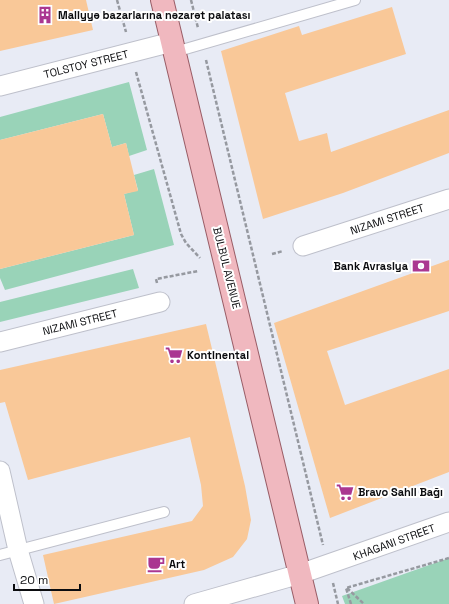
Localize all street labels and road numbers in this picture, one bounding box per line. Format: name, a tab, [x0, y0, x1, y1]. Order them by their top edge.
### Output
street label: TOLSTOY STREET	[42, 47, 130, 81]
street label: NIZAMI STREET	[348, 200, 426, 238]
street label: BULBUL AVENUE	[210, 226, 244, 310]
street label: NIZAMI STREET	[41, 306, 120, 338]
street label: KHAGANI STREET	[351, 520, 437, 563]

